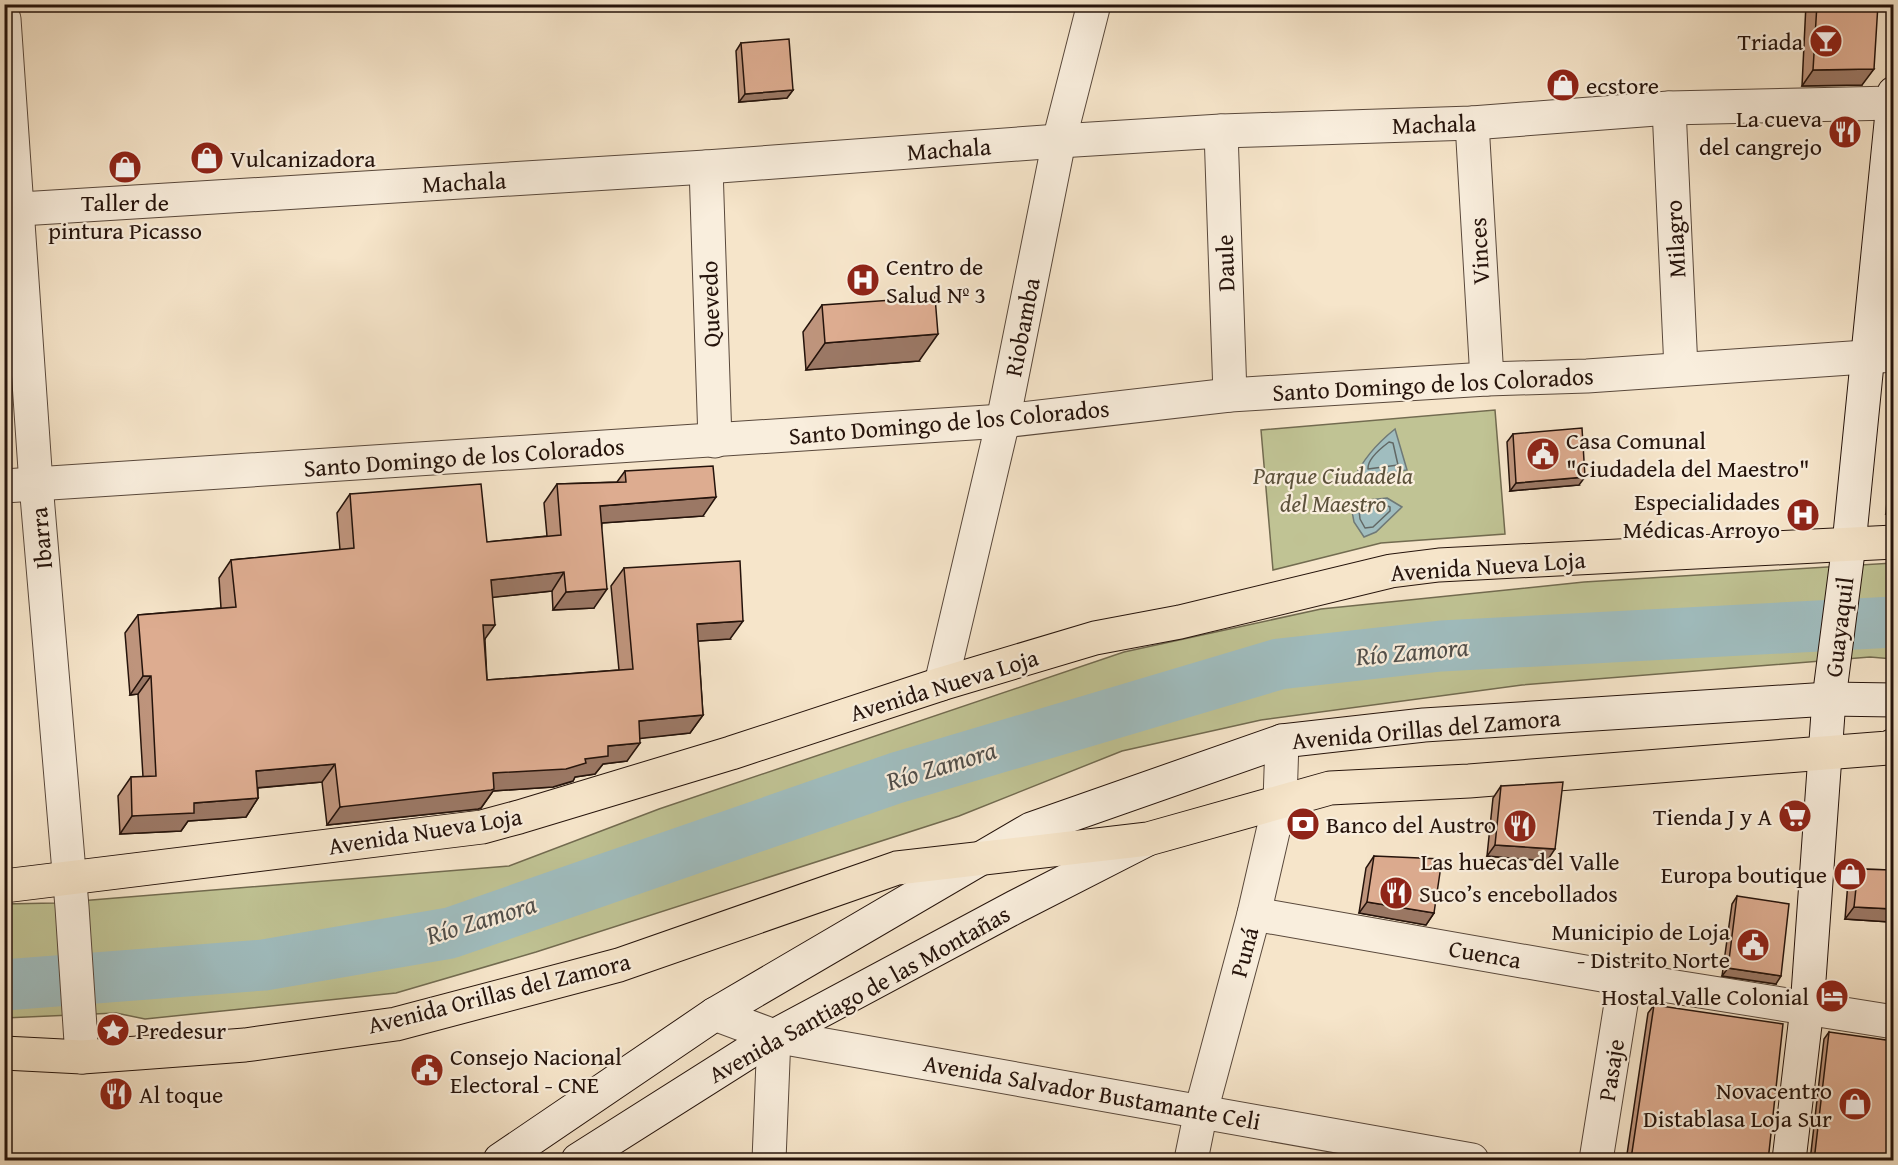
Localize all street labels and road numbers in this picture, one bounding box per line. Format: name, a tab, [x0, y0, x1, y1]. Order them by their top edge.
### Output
street label: Machala	[1391, 105, 1477, 143]
street label: Machala	[906, 129, 993, 169]
street label: Machala	[421, 162, 508, 202]
street label: Milagro	[1655, 199, 1695, 279]
street label: Vinces	[1460, 216, 1498, 286]
street label: Daule	[1207, 234, 1243, 292]
street label: Quevedo	[691, 260, 729, 348]
street label: Riobamba	[995, 274, 1049, 379]
street label: Santo Domingo de los Colorados	[1271, 358, 1595, 410]
street label: Santo Domingo de los Colorados	[787, 391, 1111, 453]
street label: Santo Domingo de los Colorados	[302, 428, 626, 486]
street label: Ibarra	[21, 505, 61, 570]
street label: Avenida Nueva Loja	[1389, 542, 1587, 590]
street label: Guayaquil	[1816, 575, 1863, 679]
street label: Avenida Nueva Loja	[845, 640, 1043, 730]
street label: Avenida Orillas del Zamora	[1290, 700, 1562, 758]
street label: Avenida Nueva Loja	[326, 798, 525, 864]
street label: Avenida Santiago de las Montañas	[702, 896, 1016, 1092]
street label: Puná	[1221, 922, 1268, 981]
street label: Cuenca	[1446, 930, 1525, 978]
street label: Avenida Orillas del Zamora	[364, 943, 635, 1043]
street label: Pasaje	[1589, 1036, 1633, 1104]
street label: Avenida Salvador Bustamante Celi	[921, 1045, 1264, 1139]

